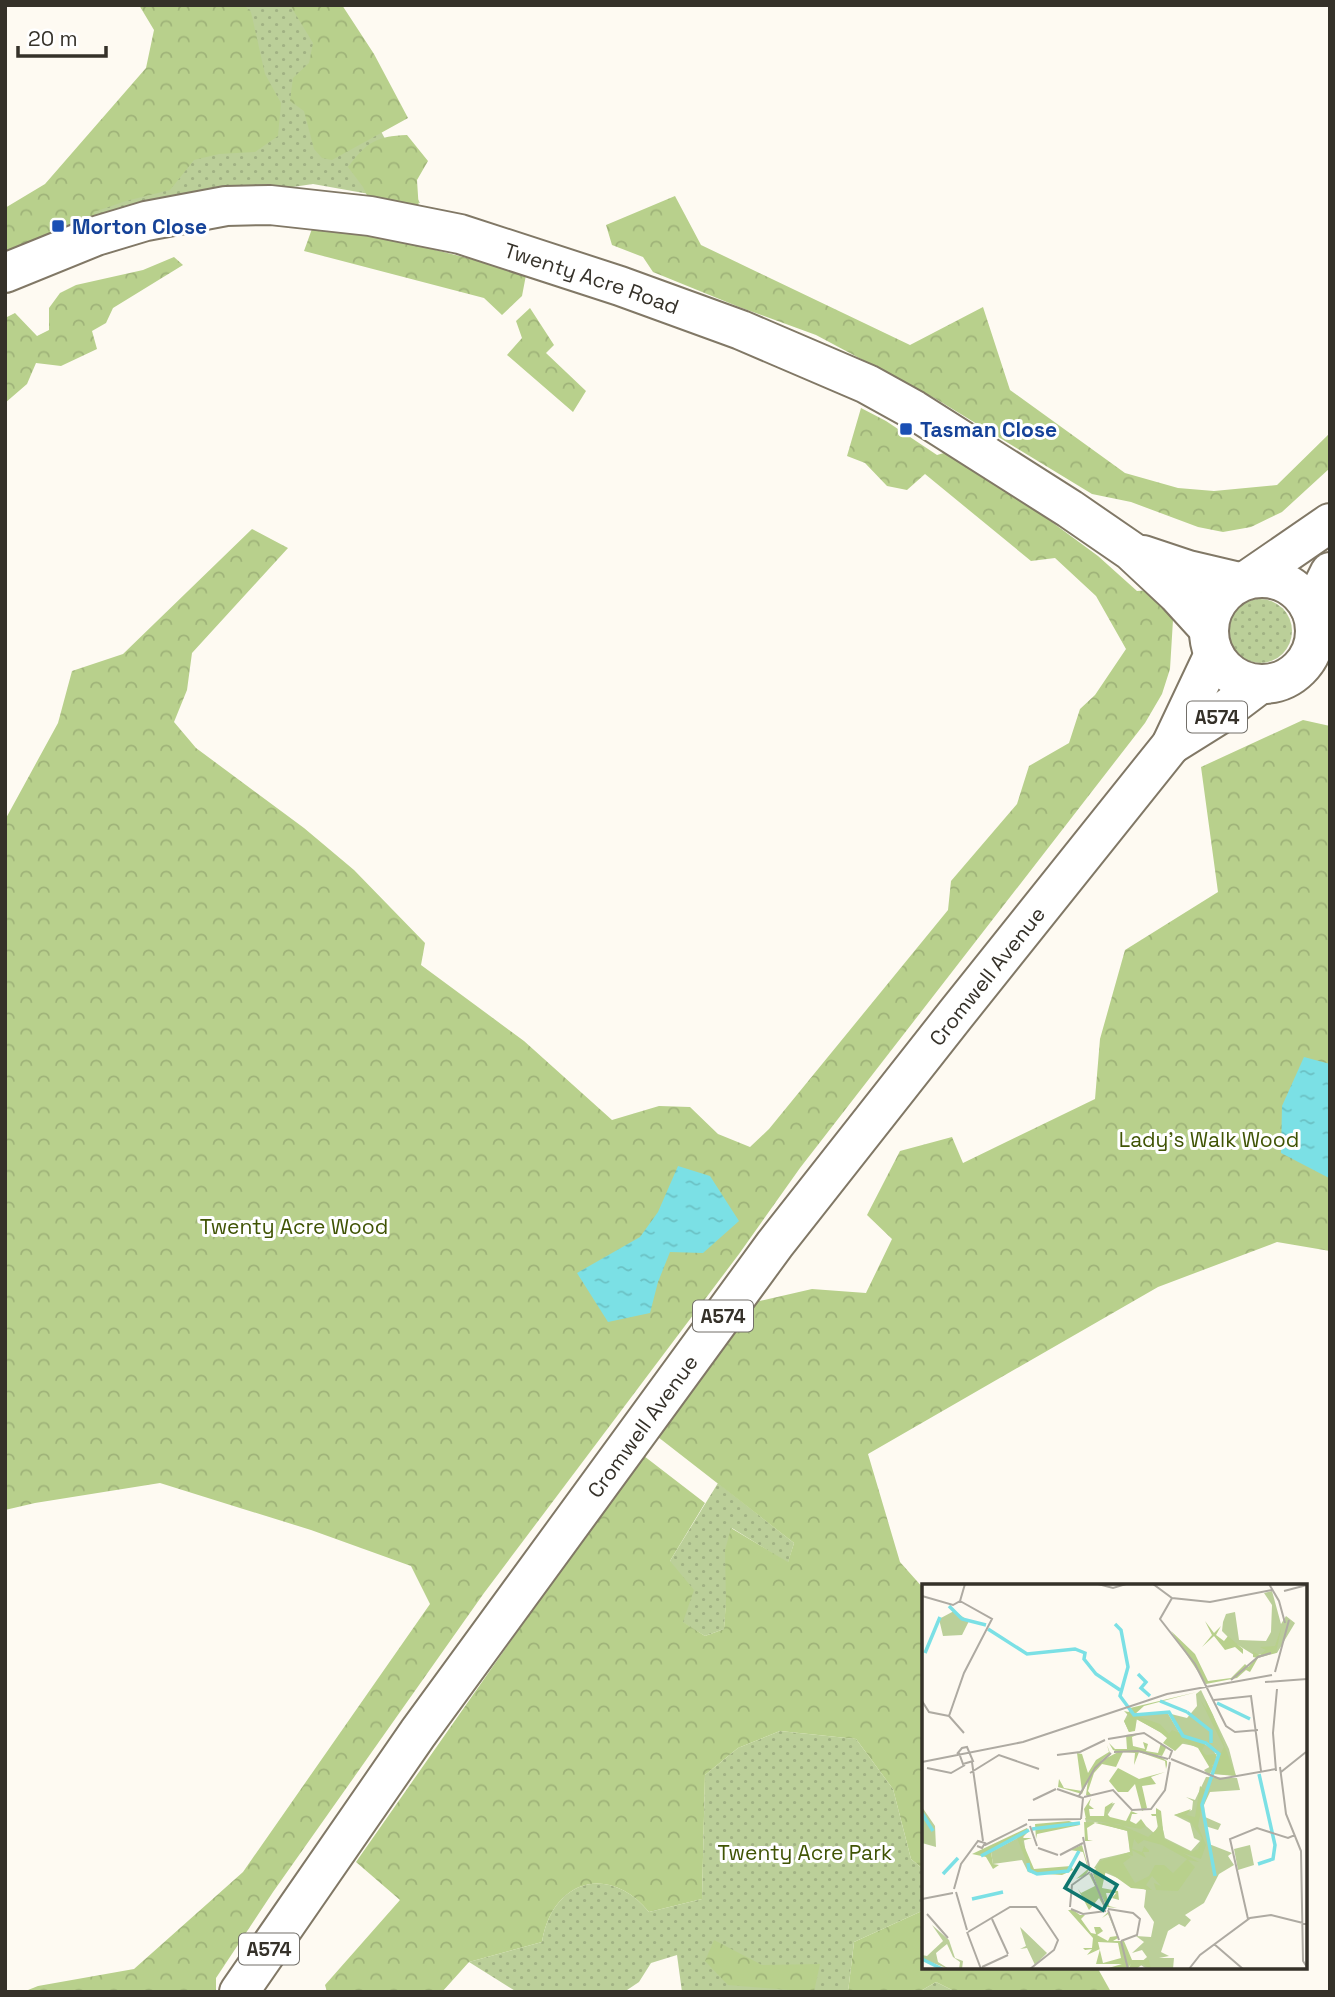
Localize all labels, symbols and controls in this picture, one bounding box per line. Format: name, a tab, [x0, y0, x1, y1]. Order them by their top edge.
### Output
scale bar	[18, 14, 105, 58]
text: 20 m	[28, 25, 78, 52]
place label: Morton Close	[72, 213, 207, 240]
marker: Morton Close	[50, 218, 66, 234]
street label: Twenty Acre Road	[501, 236, 683, 320]
place label: Tasman Close	[920, 416, 1057, 443]
marker: Tasman Close	[898, 421, 914, 437]
road number: A574	[1187, 702, 1247, 732]
street label: Cromwell Avenue	[923, 901, 1050, 1051]
park label: Lady's Walk Wood	[1119, 1126, 1299, 1153]
park label: Twenty Acre Wood	[200, 1213, 388, 1240]
road number: A574	[693, 1300, 753, 1332]
street label: Cromwell Avenue	[581, 1349, 703, 1503]
inset map	[922, 1584, 1307, 1969]
park label: Twenty Acre Park	[718, 1839, 892, 1866]
road number: A574	[239, 1934, 299, 1965]

